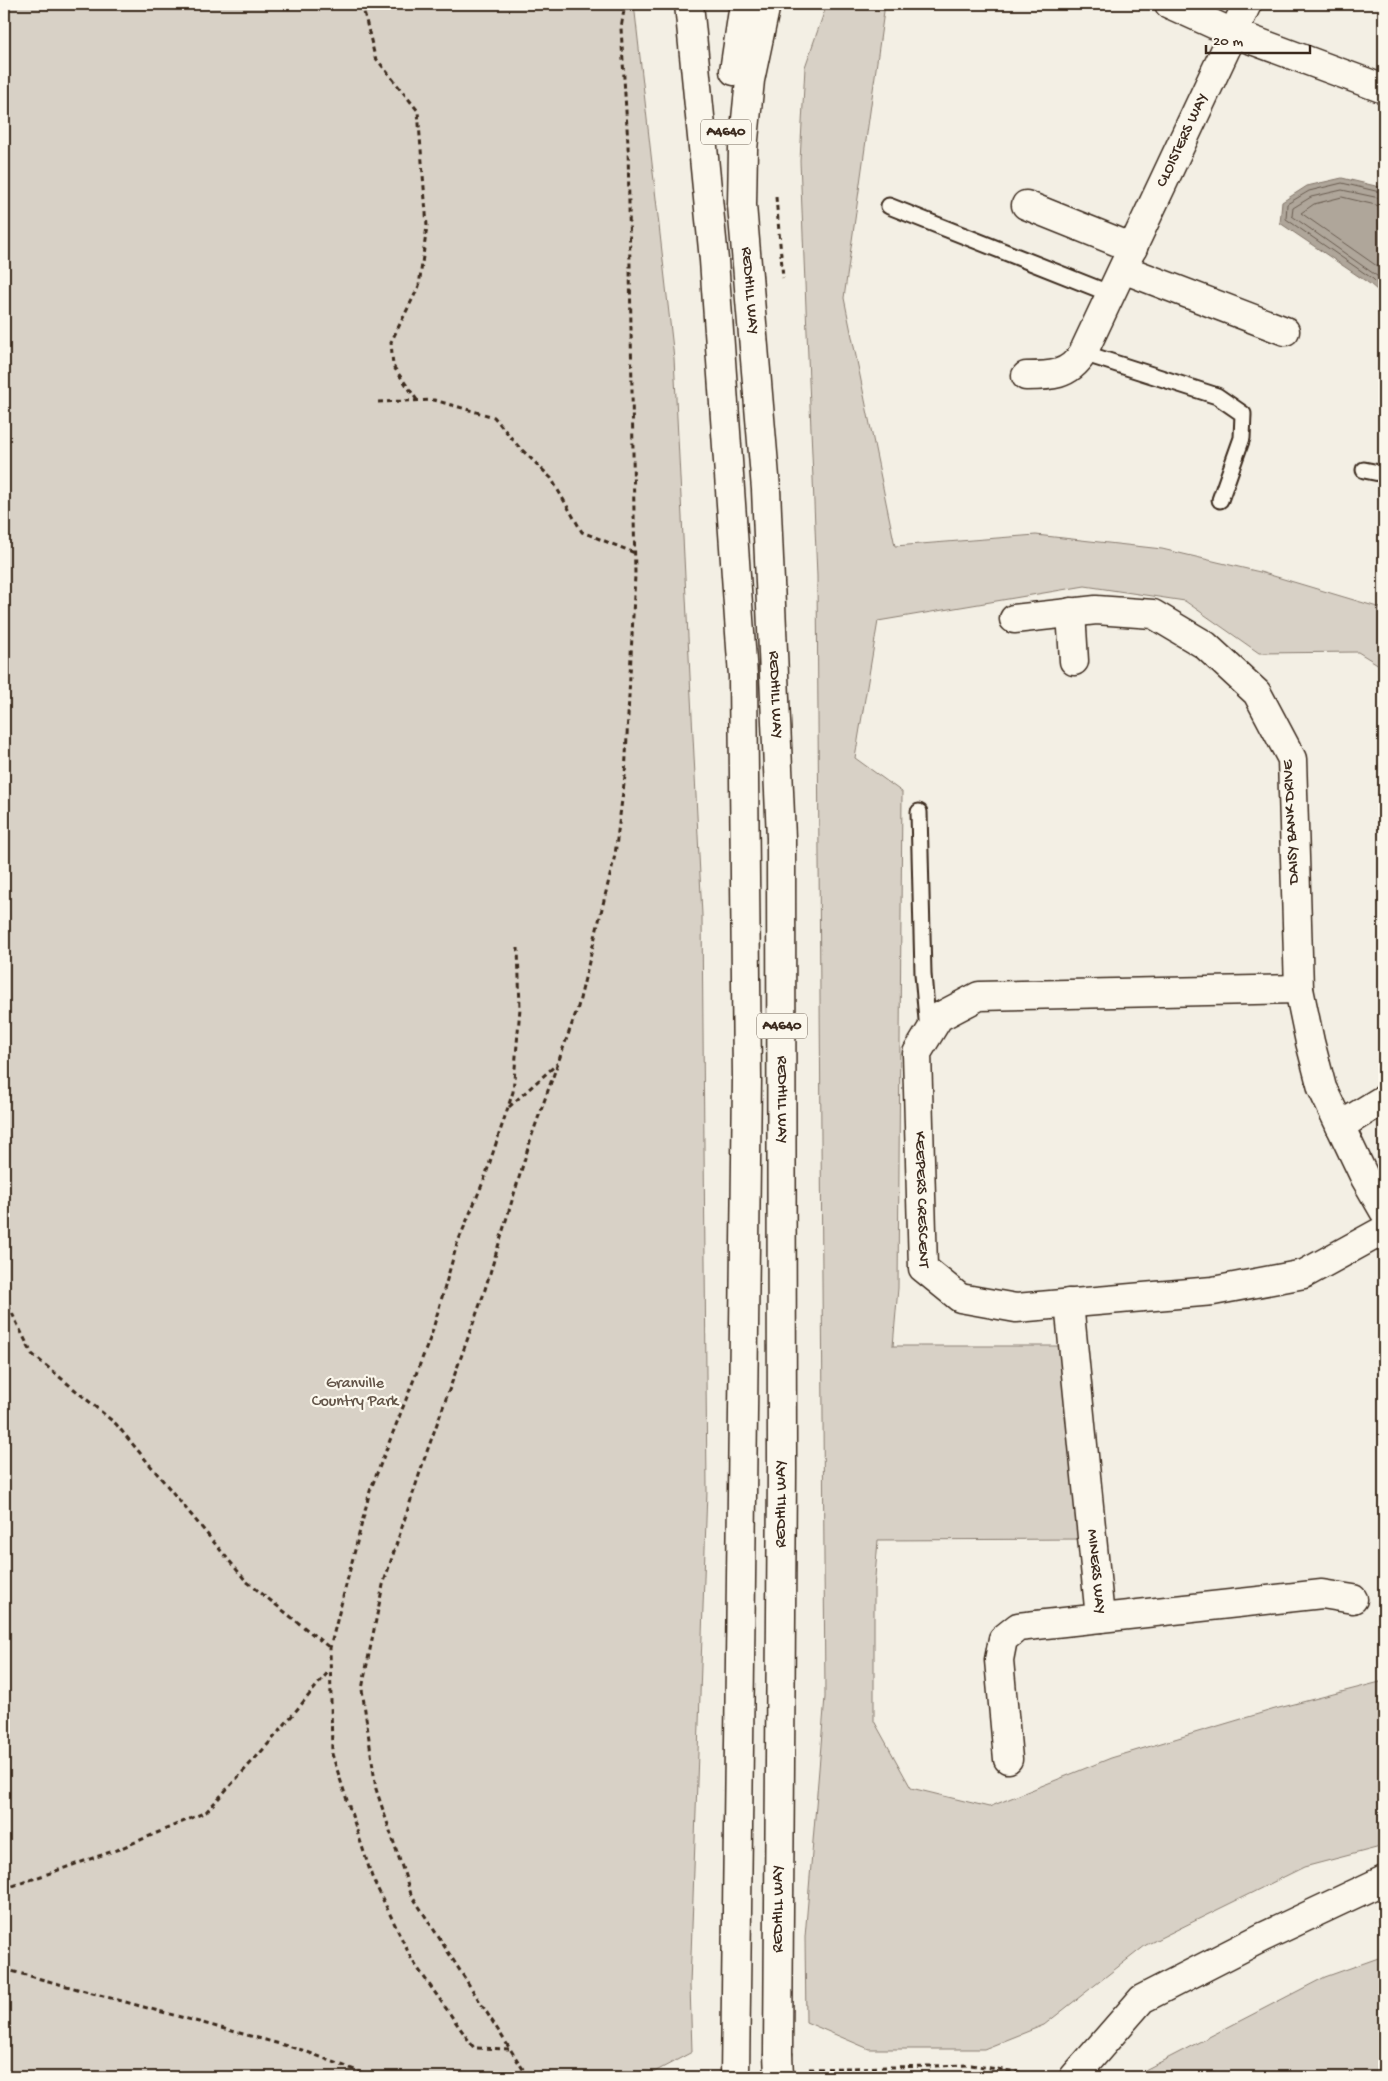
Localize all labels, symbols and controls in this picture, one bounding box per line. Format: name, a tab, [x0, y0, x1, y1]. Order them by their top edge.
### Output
scale bar	[1206, 22, 1309, 54]
text: 20 m	[1213, 33, 1243, 51]
street label: CLOISTERS WAY	[1153, 90, 1213, 190]
road number: A4640	[701, 120, 751, 144]
street label: REDHILL WAY	[736, 246, 762, 335]
street label: REDHILL WAY	[763, 651, 786, 739]
street label: DAISY BANK DRIVE	[1279, 758, 1305, 886]
road number: A4640	[757, 1014, 807, 1038]
street label: REDHILL WAY	[772, 1056, 791, 1144]
street label: KEEPERS CRESCENT	[910, 1131, 933, 1269]
park label: Granville Country Park	[312, 1375, 400, 1412]
street label: REDHILL WAY	[773, 1460, 792, 1548]
street label: MINERS WAY	[1082, 1528, 1109, 1615]
street label: REDHILL WAY	[770, 1865, 789, 1953]

